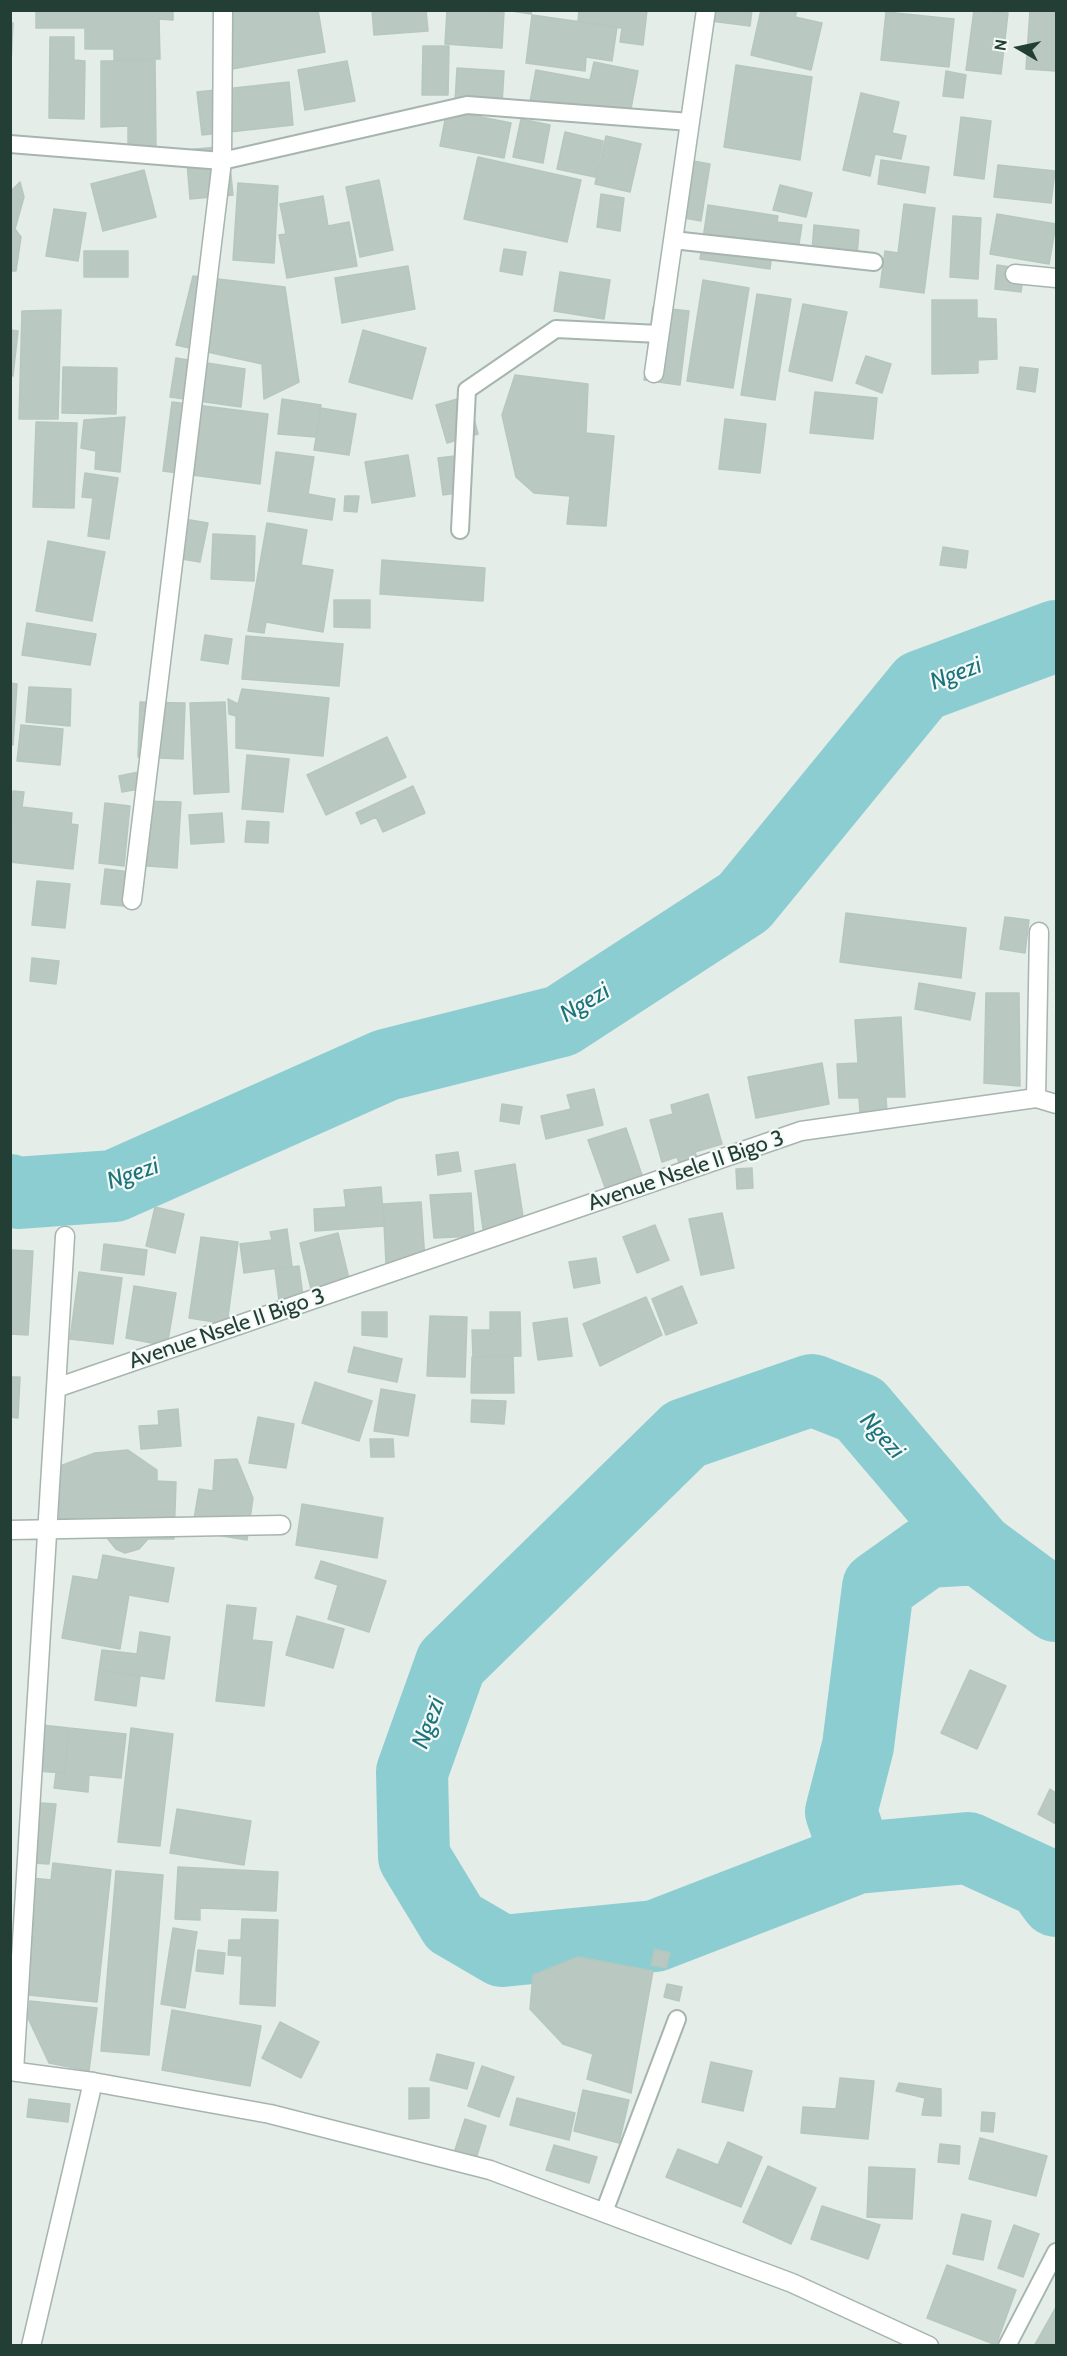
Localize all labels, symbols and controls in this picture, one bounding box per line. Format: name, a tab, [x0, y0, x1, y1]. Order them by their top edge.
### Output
north arrow	[989, 18, 1049, 78]
text: N	[990, 38, 1011, 52]
water label: Ngezi	[926, 651, 986, 697]
water label: Ngezi	[555, 977, 615, 1029]
street label: Avenue Nsele II Bigo 3	[585, 1125, 787, 1217]
water label: Ngezi	[103, 1152, 163, 1196]
street label: Avenue Nsele II Bigo 3	[126, 1283, 328, 1375]
water label: Ngezi	[854, 1407, 910, 1465]
water label: Ngezi	[406, 1693, 452, 1753]

